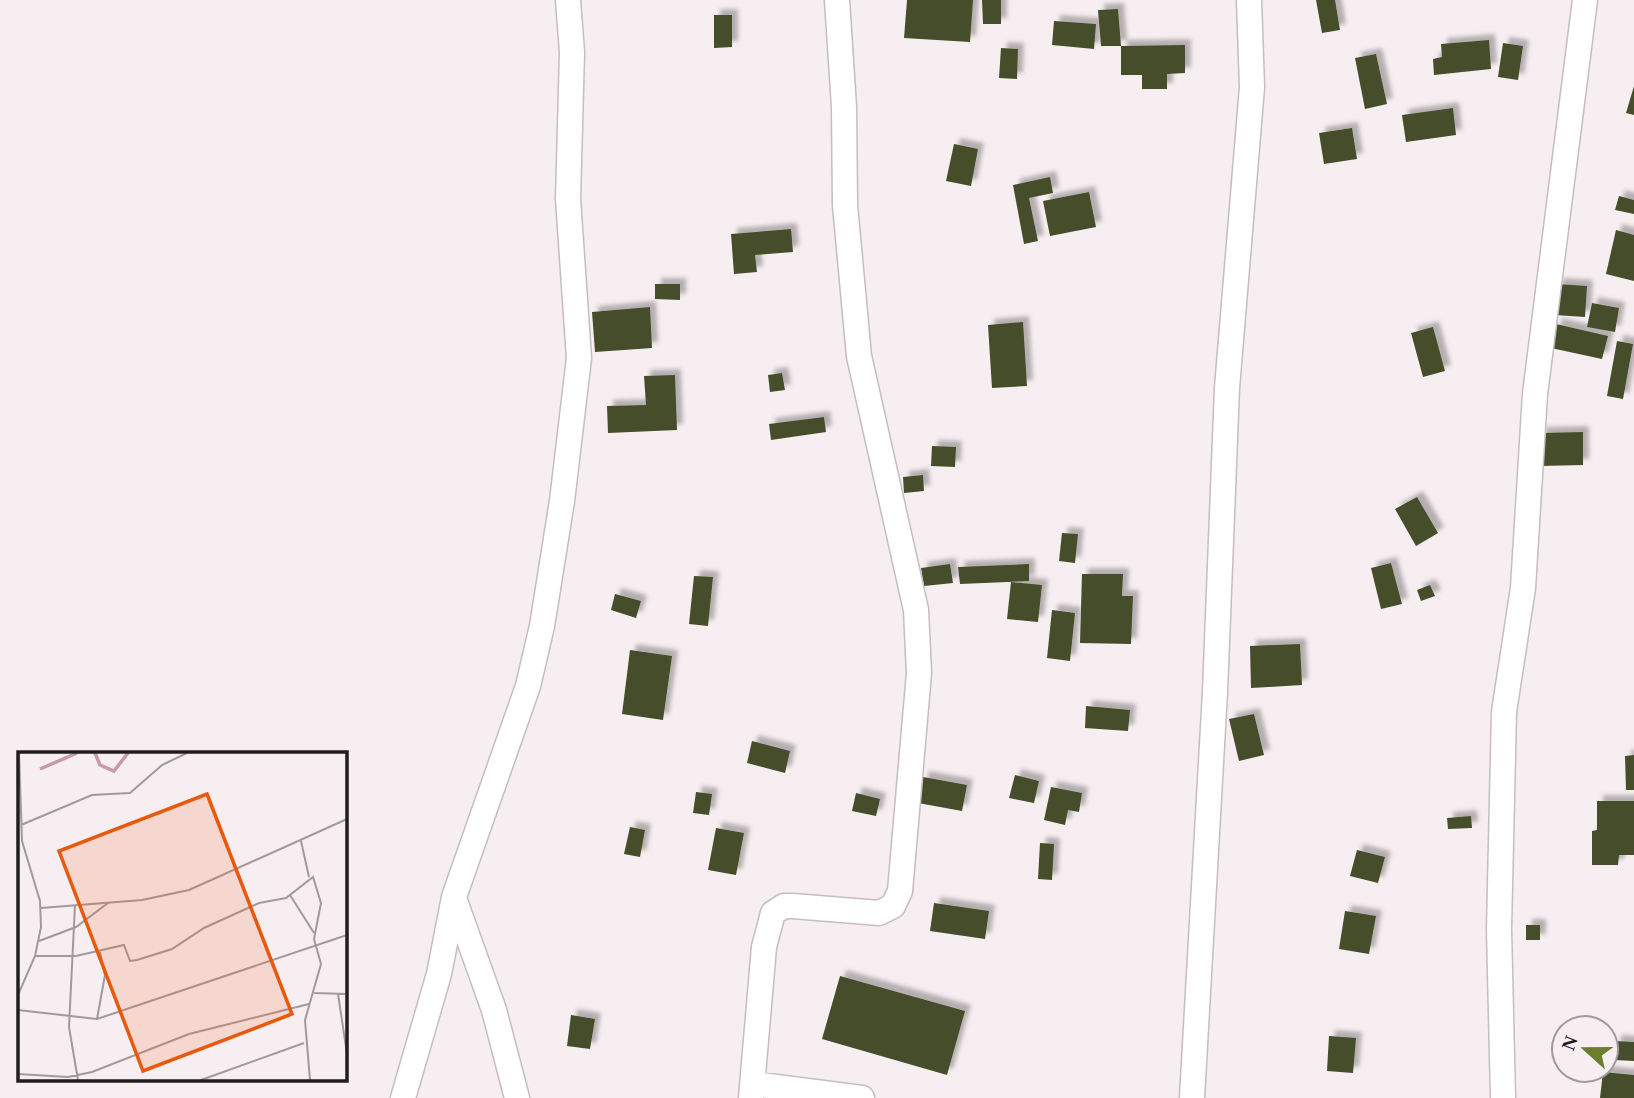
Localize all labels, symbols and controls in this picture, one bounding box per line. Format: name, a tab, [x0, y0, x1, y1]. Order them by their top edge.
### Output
inset map	[18, 752, 346, 1080]
north arrow	[1550, 1014, 1620, 1084]
text: N	[1557, 1033, 1582, 1053]

